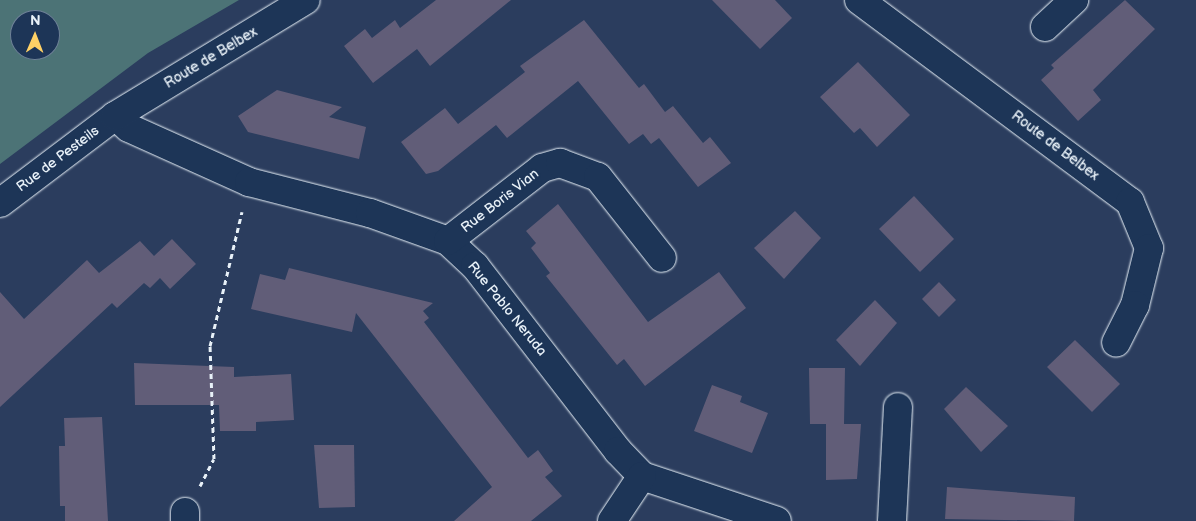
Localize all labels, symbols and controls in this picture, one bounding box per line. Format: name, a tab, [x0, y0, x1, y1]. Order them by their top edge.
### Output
north arrow	[10, 10, 60, 60]
text: N	[30, 12, 41, 29]
street label: Route de Belbex	[162, 24, 260, 92]
street label: Route de Belbex	[1008, 108, 1102, 184]
street label: Rue de Pesteils	[13, 123, 103, 195]
street label: Rue Boris Vian	[458, 165, 542, 237]
street label: Rue Pablo Neruda	[464, 259, 550, 359]

